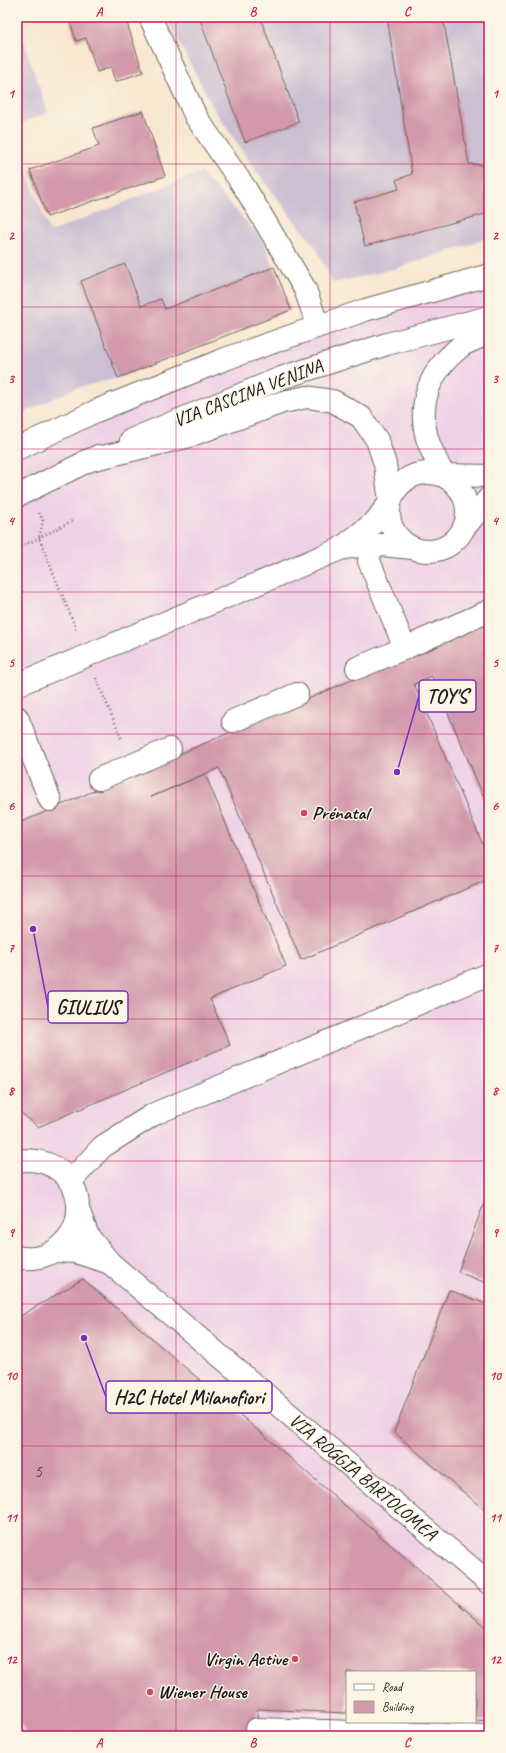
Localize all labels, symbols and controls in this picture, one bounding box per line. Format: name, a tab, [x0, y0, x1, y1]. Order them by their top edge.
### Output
text: A	[96, 4, 104, 20]
text: B	[250, 4, 258, 20]
text: C	[404, 4, 412, 20]
text: 1	[8, 86, 16, 102]
text: 1	[492, 86, 500, 102]
text: 2	[8, 228, 15, 244]
text: 2	[492, 228, 499, 244]
street label: VIA CASCINA VENINA	[170, 353, 326, 432]
text: 3	[8, 371, 15, 387]
text: 3	[492, 371, 499, 387]
text: 4	[8, 513, 16, 529]
text: 4	[492, 513, 500, 529]
text: 5	[8, 655, 15, 671]
text: 5	[492, 655, 499, 671]
callout: TOY'S	[419, 680, 476, 712]
text: TOY'S	[427, 684, 473, 709]
text: 6	[8, 798, 15, 814]
text: 6	[492, 798, 499, 814]
place label: Prénatal	[312, 801, 372, 825]
marker: Prénatal	[299, 808, 309, 818]
text: 7	[8, 940, 15, 956]
text: 7	[492, 940, 499, 956]
callout: GIULIUS	[48, 991, 128, 1023]
text: GIULIUS	[56, 995, 123, 1020]
text: 8	[8, 1083, 16, 1099]
text: 8	[492, 1083, 500, 1099]
text: 9	[8, 1225, 15, 1241]
text: 9	[492, 1225, 499, 1241]
text: 10	[5, 1368, 18, 1384]
text: 10	[489, 1368, 502, 1384]
callout: H2C Hotel Milanofiori	[106, 1381, 272, 1413]
text: H2C Hotel Milanofiori	[114, 1385, 267, 1410]
street label: VIA ROGGIA BARTOLOMEA	[284, 1408, 443, 1547]
house number: 5	[34, 1461, 43, 1482]
text: 11	[5, 1510, 19, 1526]
text: 11	[489, 1510, 503, 1526]
place label: Virgin Active	[204, 1647, 289, 1671]
text: 12	[5, 1652, 18, 1668]
text: 12	[489, 1652, 502, 1668]
marker: Virgin Active	[290, 1654, 300, 1664]
legend	[346, 1671, 476, 1723]
text: Road	[382, 1679, 404, 1695]
place label: Wiener House	[158, 1680, 248, 1704]
marker: Wiener House	[145, 1687, 155, 1697]
text: Building	[382, 1699, 414, 1715]
text: A	[96, 1735, 104, 1751]
text: B	[250, 1735, 258, 1751]
text: C	[404, 1735, 412, 1751]

